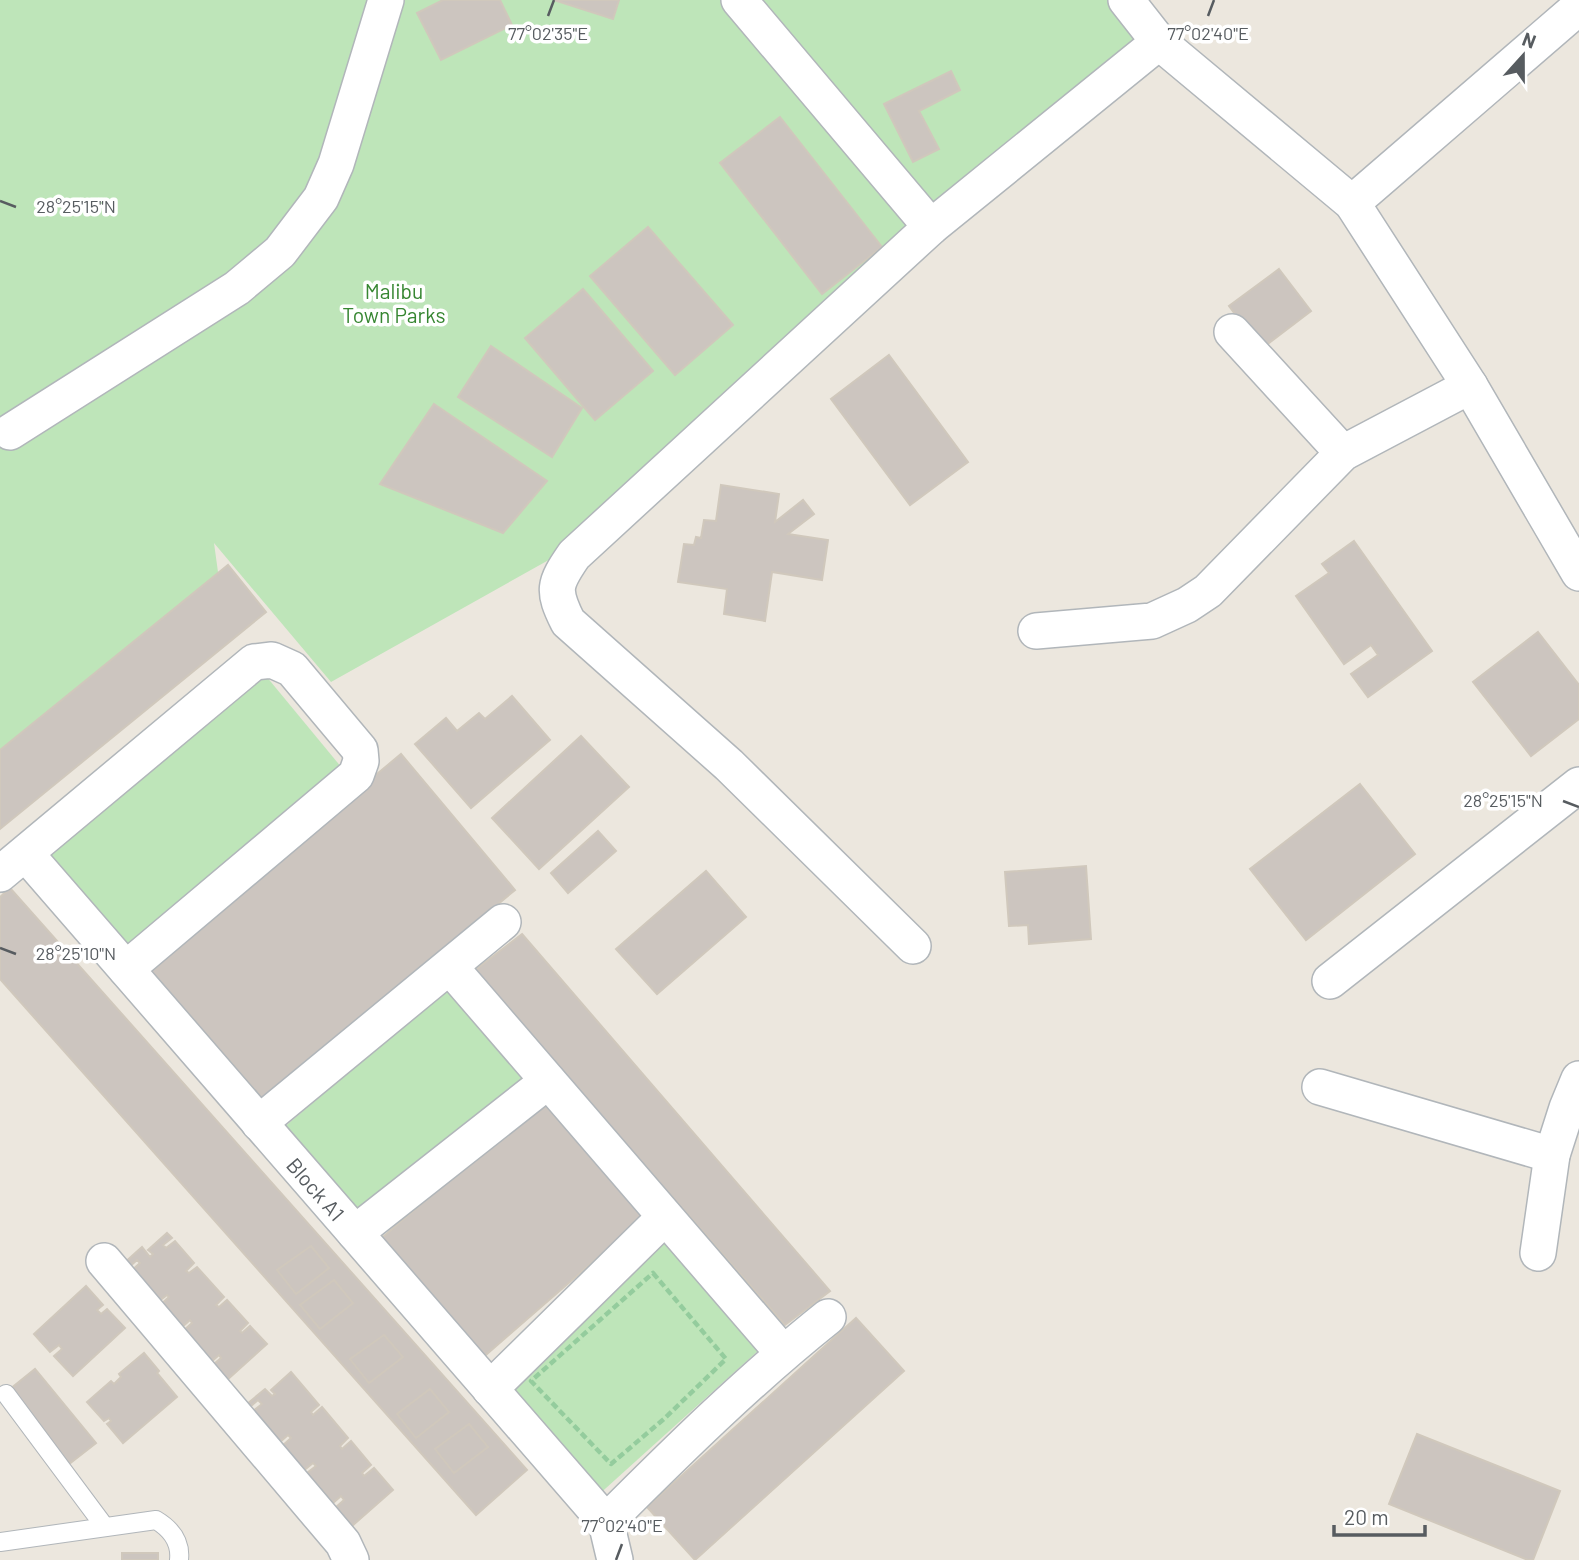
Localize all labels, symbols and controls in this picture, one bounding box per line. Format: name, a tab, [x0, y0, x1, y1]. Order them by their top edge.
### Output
north arrow	[1488, 21, 1558, 91]
text: 77°02'35"E	[508, 22, 588, 44]
text: 77°02'40"E	[1167, 22, 1249, 44]
text: N	[1519, 27, 1539, 53]
text: 28°25'15"N	[36, 195, 116, 217]
park label: Malibu Town Parks	[342, 278, 446, 327]
text: 28°25'15"N	[1463, 789, 1543, 811]
text: 28°25'10"N	[36, 942, 116, 964]
street label: Block A1	[282, 1152, 351, 1225]
scale bar	[1334, 1494, 1425, 1538]
text: 20 m	[1344, 1504, 1389, 1529]
text: 77°02'40"E	[581, 1514, 663, 1536]

